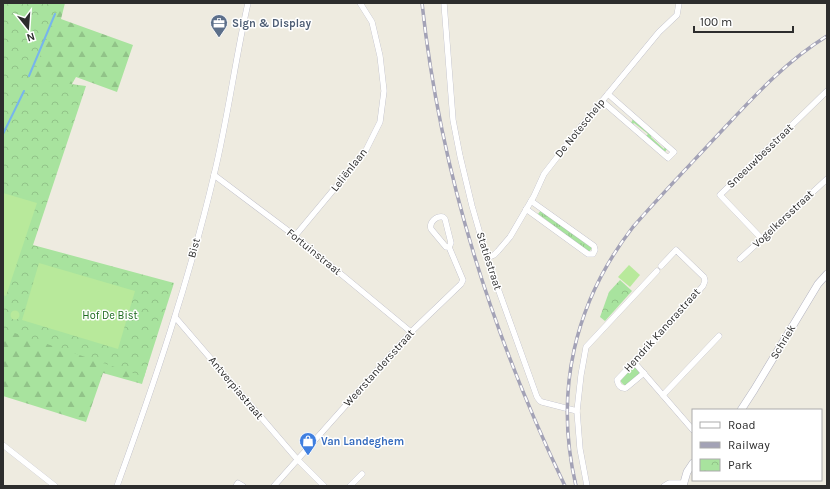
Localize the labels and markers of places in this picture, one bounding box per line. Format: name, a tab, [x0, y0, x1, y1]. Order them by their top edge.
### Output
office icon: Sign & Display	[209, 13, 229, 38]
place label: Sign & Display	[232, 17, 312, 30]
shop icon: Van Landeghem	[298, 431, 318, 456]
place label: Van Landeghem	[321, 435, 404, 448]

